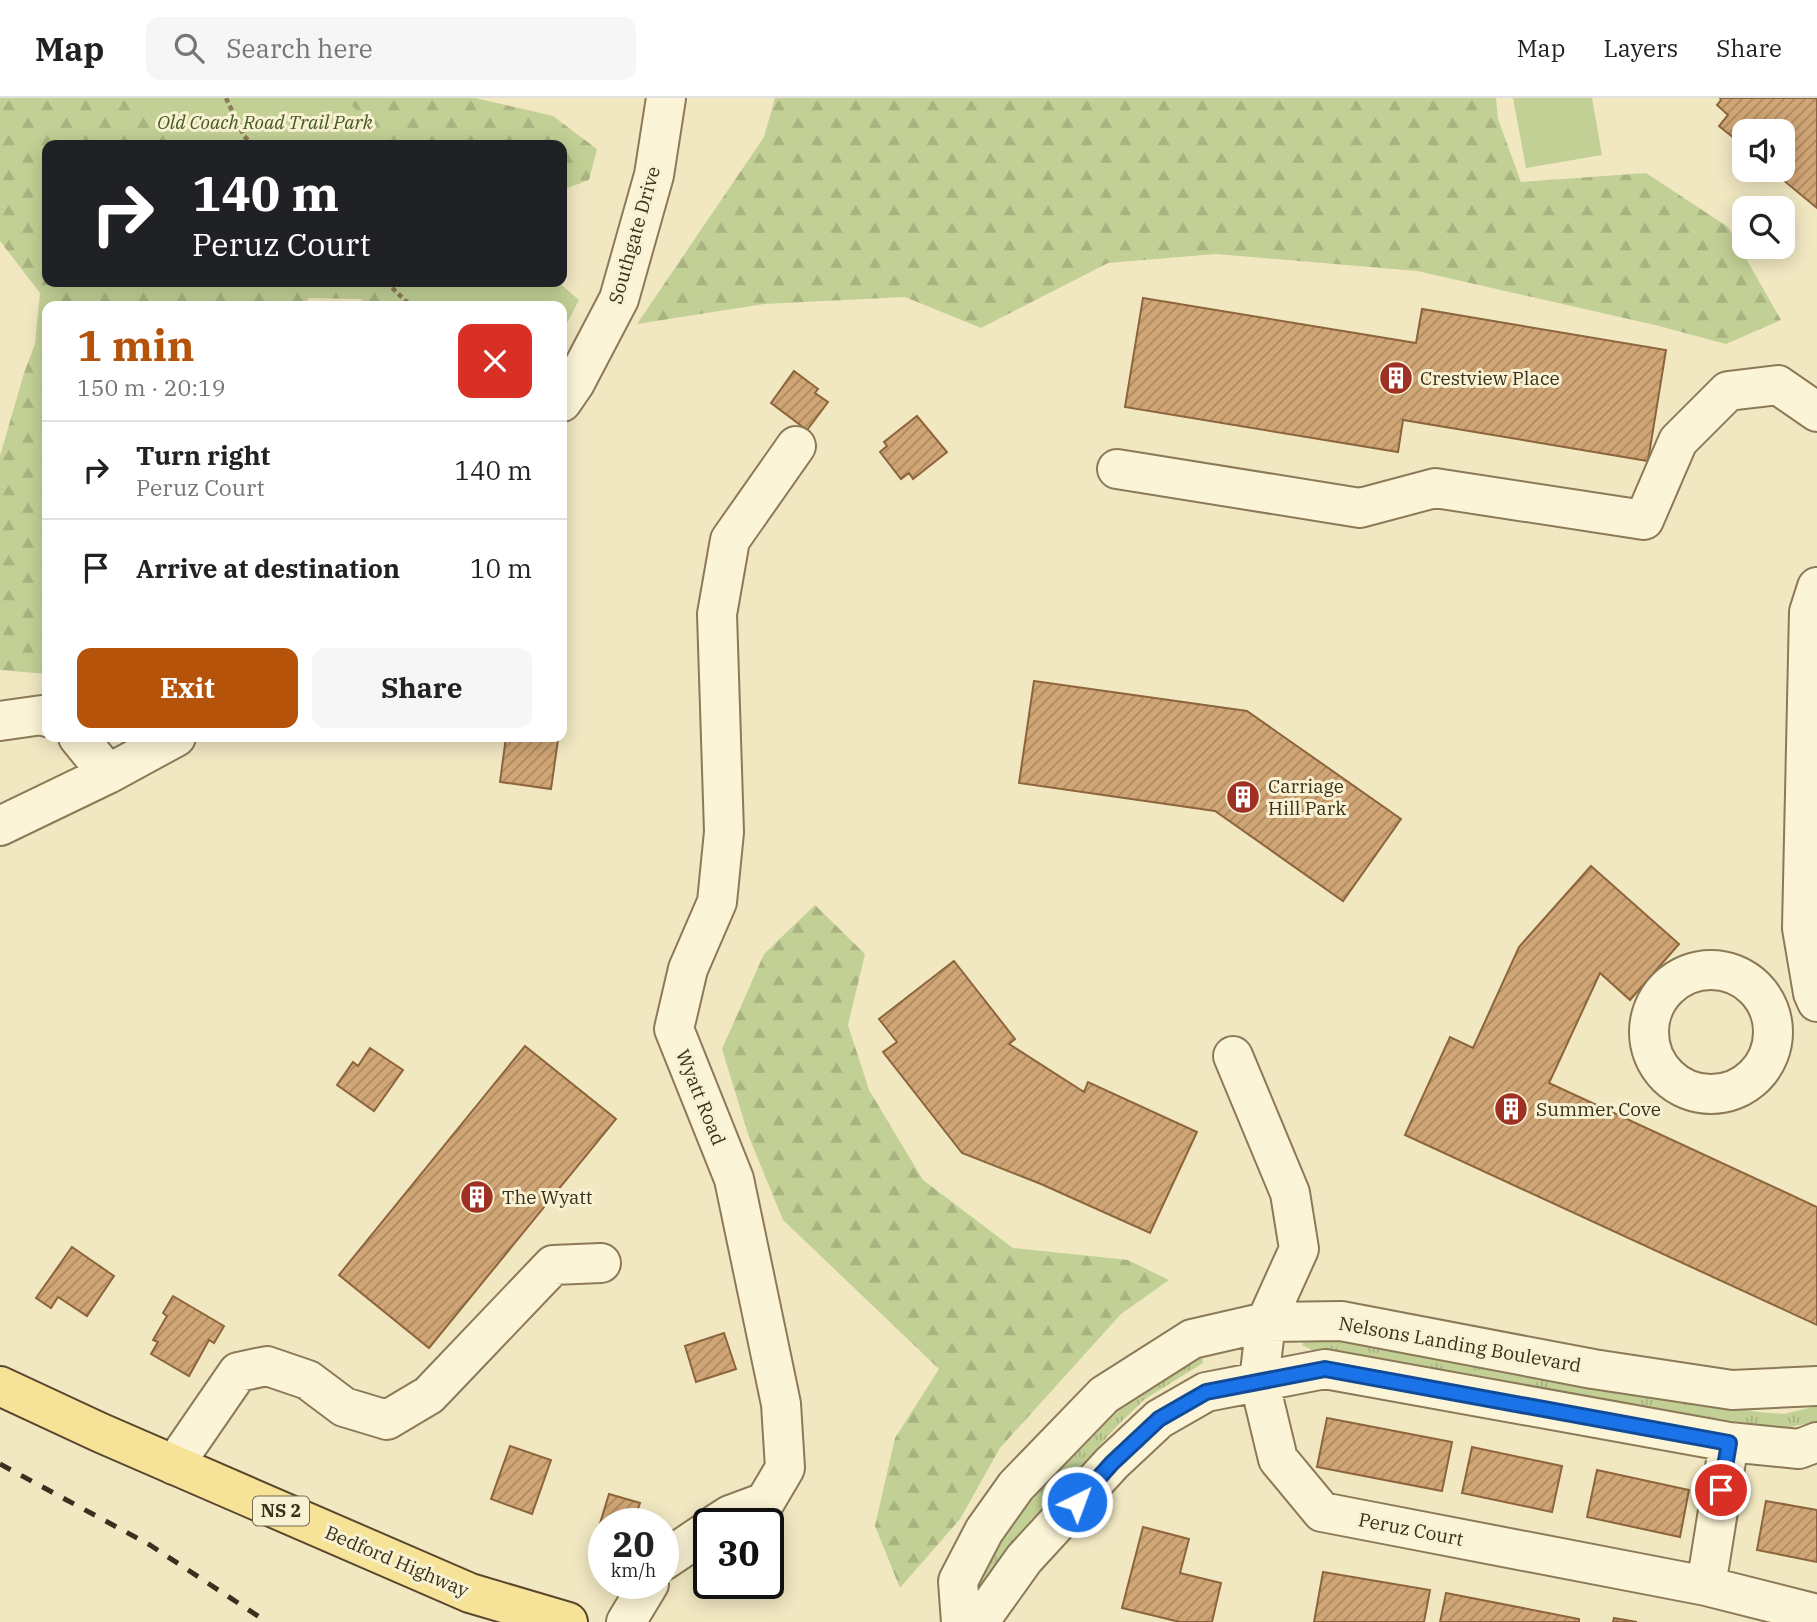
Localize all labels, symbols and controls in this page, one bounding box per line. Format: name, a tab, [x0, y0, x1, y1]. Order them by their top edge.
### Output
search box	[146, 17, 636, 80]
text: Map	[35, 27, 104, 70]
icon: search	[170, 29, 208, 67]
text: Search here	[226, 31, 373, 65]
text: Map	[1517, 32, 1565, 64]
text: Layers	[1603, 32, 1678, 64]
text: Share	[1716, 32, 1782, 64]
park label: Old Coach Road Trail Park	[157, 110, 374, 134]
map controls	[1732, 119, 1795, 259]
button: sound	[1732, 119, 1795, 182]
text: 140 m	[192, 161, 339, 224]
street label: Southgate Drive	[603, 163, 665, 307]
icon: right	[77, 168, 168, 259]
button: search	[1732, 196, 1795, 259]
text: Peruz Court	[192, 223, 371, 265]
text: 1 min	[77, 318, 195, 373]
button: close	[458, 324, 532, 398]
building icon: Crestview Place	[1377, 359, 1415, 397]
place label: Crestview Place	[1420, 366, 1560, 390]
text: 150 m · 20:19	[77, 372, 226, 402]
text: Turn right	[136, 438, 270, 472]
icon: right	[77, 451, 115, 489]
text: 140 m	[454, 453, 532, 487]
text: Peruz Court	[136, 472, 265, 502]
icon: arrive	[77, 549, 115, 587]
text: Arrive at destination	[136, 551, 400, 585]
text: 10 m	[470, 551, 532, 585]
button: Exit	[77, 648, 298, 728]
button: Share	[312, 648, 532, 728]
place label: Carriage Hill Park	[1268, 774, 1346, 820]
building icon: Carriage Hill Park	[1224, 778, 1262, 816]
street label: Wyatt Road	[671, 1046, 731, 1148]
building icon: Summer Cove	[1492, 1090, 1530, 1128]
place label: Summer Cove	[1536, 1097, 1661, 1121]
building icon: The Wyatt	[458, 1178, 496, 1216]
place label: The Wyatt	[502, 1185, 593, 1209]
street label: Nelsons Landing Boulevard	[1337, 1311, 1583, 1377]
pin	[1691, 1460, 1751, 1520]
position arrow	[1040, 1465, 1114, 1539]
icon: arrive	[1702, 1471, 1740, 1509]
road number: NS 2	[253, 1496, 309, 1526]
street label: Peruz Court	[1357, 1507, 1466, 1551]
speed limit sign: 30	[693, 1508, 784, 1599]
street label: Bedford Highway	[321, 1520, 473, 1602]
text: 20	[612, 1521, 655, 1567]
text: km/h	[611, 1559, 656, 1582]

